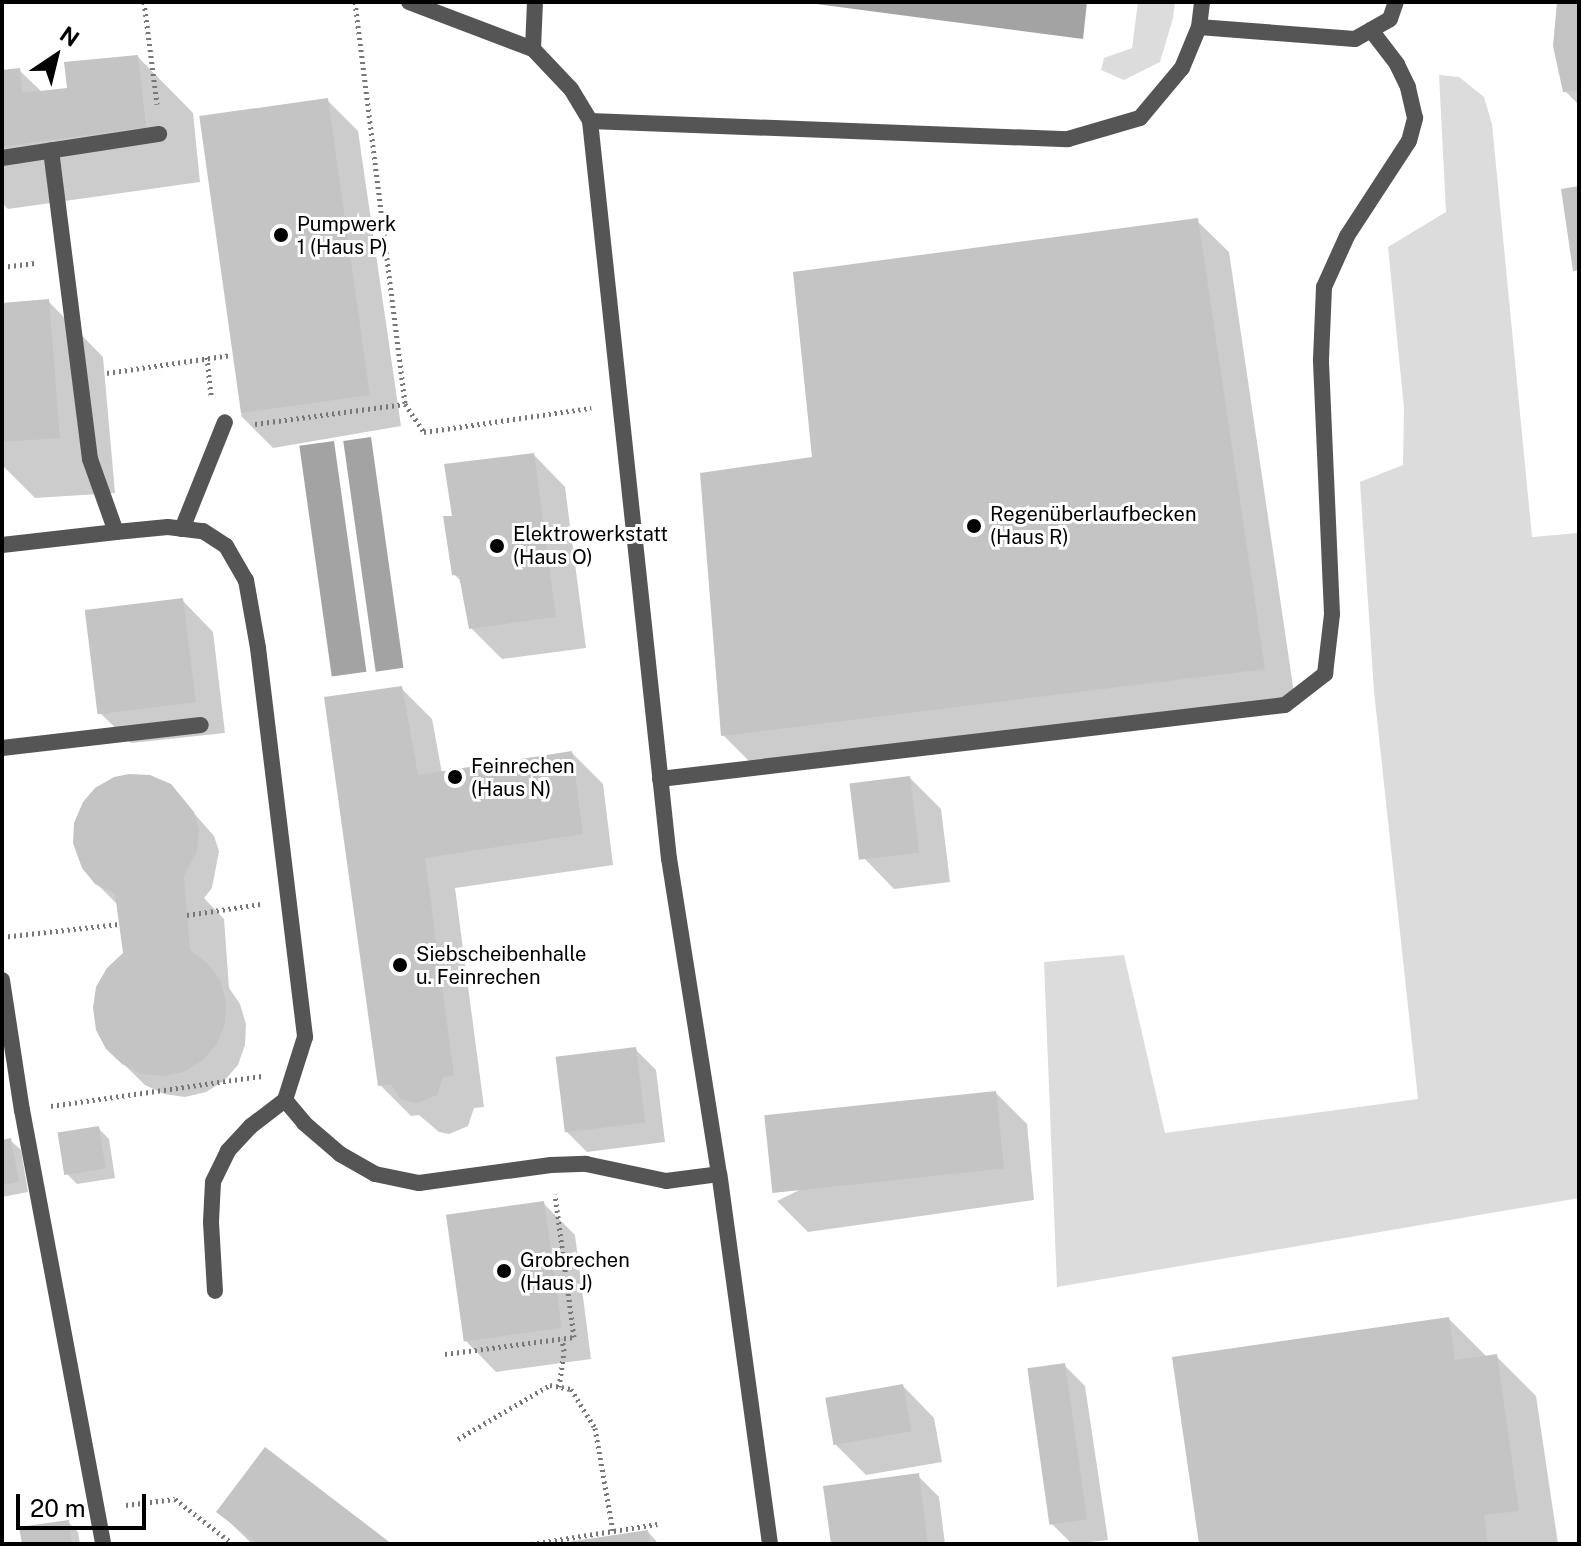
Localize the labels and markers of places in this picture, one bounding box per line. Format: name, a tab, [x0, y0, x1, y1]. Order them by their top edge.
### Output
place label: Pumpwerk 1 (Haus P)	[297, 212, 396, 259]
marker: Pumpwerk 1 (Haus P)	[272, 226, 290, 244]
place label: Regenüberlaufbecken (Haus R)	[990, 502, 1196, 549]
marker: Regenüberlaufbecken (Haus R)	[965, 517, 983, 535]
place label: Elektrowerkstatt (Haus O)	[513, 522, 668, 569]
marker: Elektrowerkstatt (Haus O)	[488, 537, 506, 555]
place label: Feinrechen (Haus N)	[471, 754, 575, 801]
marker: Feinrechen (Haus N)	[446, 768, 464, 786]
place label: Siebscheibenhalle u. Feinrechen	[416, 942, 586, 989]
marker: Siebscheibenhalle u. Feinrechen	[391, 956, 409, 974]
place label: Grobrechen (Haus J)	[520, 1248, 630, 1295]
marker: Grobrechen (Haus J)	[495, 1262, 513, 1280]

